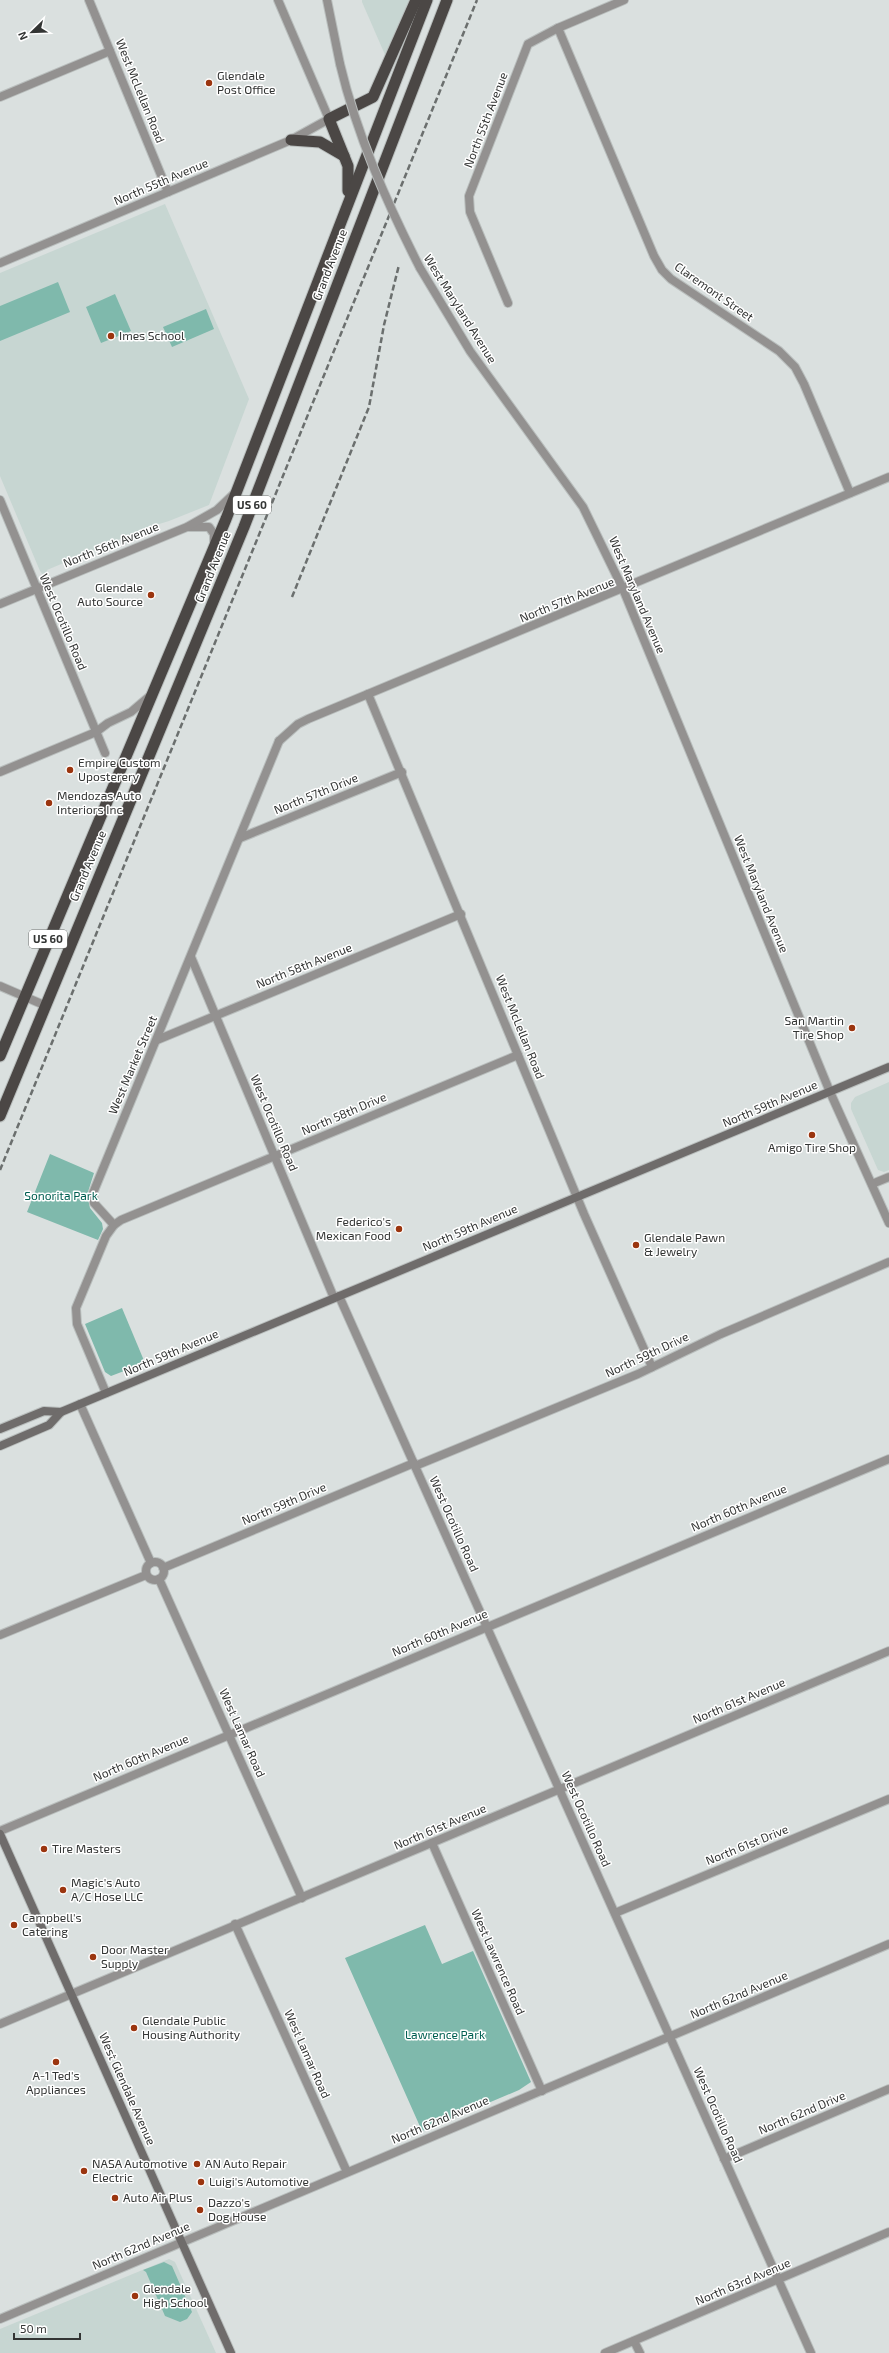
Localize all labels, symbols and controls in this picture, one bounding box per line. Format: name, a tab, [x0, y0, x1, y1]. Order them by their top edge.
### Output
north arrow	[12, 12, 52, 52]
text: N	[15, 30, 30, 42]
street label: West McLellan Road	[114, 37, 168, 145]
place label: Glendale Post Office	[217, 68, 276, 96]
street label: North 55th Avenue	[460, 70, 510, 169]
marker: Glendale Post Office	[204, 78, 214, 88]
street label: North 55th Avenue	[111, 155, 210, 207]
street label: Grand Avenue	[309, 227, 349, 302]
street label: West Maryland Avenue	[422, 251, 500, 366]
street label: Claremont Street	[672, 259, 757, 324]
place label: Imes School	[119, 328, 185, 342]
marker: Imes School	[106, 331, 116, 341]
road number: US 60	[233, 496, 271, 514]
street label: North 56th Avenue	[61, 519, 160, 570]
street label: Grand Avenue	[191, 529, 233, 604]
street label: West Maryland Avenue	[607, 534, 669, 655]
street label: West Ocotillo Road	[37, 571, 91, 672]
street label: North 57th Avenue	[517, 574, 616, 624]
place label: Glendale Auto Source	[77, 580, 143, 608]
marker: Glendale Auto Source	[146, 590, 156, 600]
place label: Empire Custom Uposterery	[78, 755, 161, 783]
marker: Empire Custom Uposterery	[65, 765, 75, 775]
street label: North 57th Drive	[271, 770, 360, 816]
place label: Mendozas Auto Interiors Inc	[57, 788, 142, 816]
marker: Mendozas Auto Interiors Inc	[44, 798, 54, 808]
street label: Grand Avenue	[66, 828, 108, 903]
street label: West Maryland Avenue	[732, 833, 792, 955]
road number: US 60	[29, 930, 67, 948]
street label: North 58th Avenue	[254, 939, 354, 991]
street label: West McLellan Road	[494, 973, 548, 1081]
street label: West Market Street	[105, 1013, 159, 1116]
place label: San Martin Tire Shop	[785, 1013, 844, 1041]
marker: San Martin Tire Shop	[847, 1023, 857, 1033]
street label: West Ocotillo Road	[248, 1072, 302, 1173]
street label: North 59th Avenue	[720, 1077, 819, 1129]
street label: North 58th Drive	[299, 1089, 388, 1137]
marker: Amigo Tire Shop	[807, 1130, 817, 1140]
place label: Amigo Tire Shop	[768, 1140, 856, 1154]
park label: Sonorita Park	[24, 1188, 98, 1202]
street label: North 59th Avenue	[420, 1201, 519, 1253]
place label: Federico's Mexican Food	[316, 1214, 391, 1242]
marker: Federico's Mexican Food	[394, 1224, 404, 1234]
place label: Glendale Pawn & Jewelry	[644, 1230, 725, 1258]
marker: Glendale Pawn & Jewelry	[631, 1240, 641, 1250]
street label: North 59th Avenue	[121, 1326, 220, 1378]
street label: North 59th Drive	[603, 1329, 690, 1380]
street label: West Ocotillo Road	[427, 1474, 482, 1574]
street label: North 59th Drive	[239, 1479, 328, 1527]
street label: North 60th Avenue	[689, 1481, 789, 1534]
street label: North 60th Avenue	[390, 1606, 490, 1659]
street label: North 61st Avenue	[690, 1674, 787, 1726]
street label: West Lamar Road	[217, 1686, 269, 1779]
street label: North 60th Avenue	[91, 1731, 191, 1784]
street label: West Ocotillo Road	[559, 1769, 614, 1869]
street label: North 61st Avenue	[391, 1800, 488, 1852]
street label: North 61st Drive	[703, 1821, 790, 1867]
place label: Tire Masters	[52, 1841, 121, 1855]
marker: Tire Masters	[39, 1844, 49, 1854]
place label: Magic's Auto A/C Hose LLC	[71, 1875, 143, 1903]
marker: Magic's Auto A/C Hose LLC	[58, 1885, 68, 1895]
street label: West Lawrence Road	[469, 1907, 529, 2017]
place label: Campbell's Catering	[22, 1910, 82, 1938]
marker: Campbell's Catering	[9, 1920, 19, 1930]
place label: Door Master Supply	[101, 1942, 169, 1970]
marker: Door Master Supply	[88, 1952, 98, 1962]
street label: North 62nd Avenue	[688, 1967, 789, 2021]
street label: West Lamar Road	[282, 2007, 334, 2100]
place label: Glendale Public Housing Authority	[142, 2013, 241, 2041]
marker: Glendale Public Housing Authority	[129, 2023, 139, 2033]
park label: Lawrence Park	[405, 2027, 485, 2041]
street label: West Glendale Avenue	[97, 2030, 159, 2147]
marker: A-1 Ted's Appliances	[51, 2057, 61, 2067]
street label: West Ocotillo Road	[691, 2065, 746, 2165]
place label: A-1 Ted's Appliances	[26, 2068, 86, 2096]
street label: North 62nd Drive	[756, 2087, 847, 2137]
street label: North 62nd Avenue	[389, 2092, 490, 2146]
place label: NASA Automotive Electric	[92, 2156, 188, 2184]
place label: AN Auto Repair	[205, 2156, 287, 2170]
marker: AN Auto Repair	[192, 2159, 202, 2169]
marker: NASA Automotive Electric	[79, 2166, 89, 2176]
place label: Luigi's Automotive	[209, 2174, 309, 2188]
marker: Luigi's Automotive	[196, 2177, 206, 2187]
place label: Auto Air Plus	[123, 2190, 192, 2204]
marker: Auto Air Plus	[110, 2193, 120, 2203]
place label: Dazzo's Dog House	[208, 2195, 266, 2223]
marker: Dazzo's Dog House	[195, 2205, 205, 2215]
street label: North 62nd Avenue	[90, 2218, 191, 2272]
street label: North 63rd Avenue	[693, 2255, 792, 2307]
place label: Glendale High School	[143, 2281, 208, 2309]
marker: Glendale High School	[130, 2291, 140, 2301]
scale bar	[14, 2315, 80, 2341]
text: 50 m	[20, 2321, 47, 2335]

